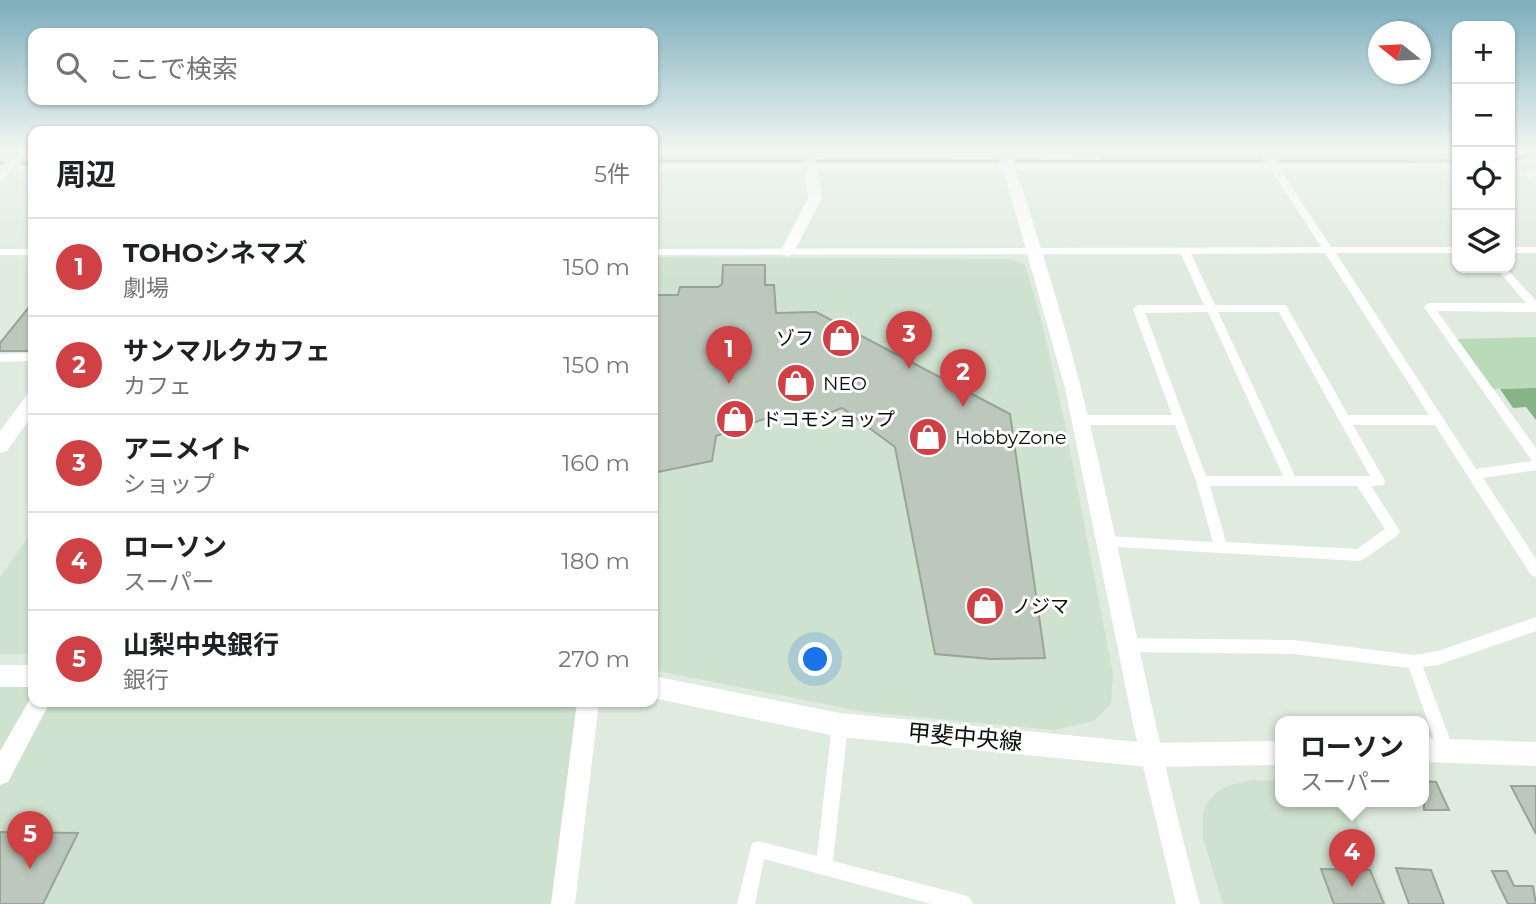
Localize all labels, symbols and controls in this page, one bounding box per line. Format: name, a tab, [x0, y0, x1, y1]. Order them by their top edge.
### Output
north arrow	[1368, 21, 1431, 84]
map controls	[1452, 21, 1515, 273]
button: +	[1452, 21, 1515, 84]
search box	[28, 28, 658, 105]
icon: search	[52, 48, 90, 86]
text: ここで検索	[108, 53, 238, 85]
button: −	[1452, 84, 1515, 147]
button: locate	[1452, 147, 1515, 210]
text: 周辺	[56, 156, 116, 193]
text: 5件	[594, 160, 630, 188]
button: layers	[1452, 210, 1515, 273]
text: TOHOシネマズ	[123, 237, 308, 269]
text: 1	[74, 253, 84, 281]
text: 150 m	[563, 253, 630, 281]
text: 劇場	[123, 274, 169, 302]
pin: 3	[886, 311, 932, 369]
shop icon: ゾフ	[820, 317, 862, 359]
pin: 1	[706, 326, 752, 384]
place label: ゾフ	[776, 327, 814, 350]
text: サンマルクカフェ	[123, 335, 331, 367]
pin: 2	[940, 349, 986, 407]
text: 2	[72, 351, 86, 379]
text: 150 m	[563, 351, 630, 379]
shop icon: NEO	[775, 362, 817, 404]
text: カフェ	[123, 372, 192, 400]
place label: NEO	[823, 372, 867, 395]
shop icon: ドコモショップ	[714, 398, 756, 440]
place label: ドコモショップ	[762, 408, 895, 431]
shop icon: HobbyZone	[907, 416, 949, 458]
place label: HobbyZone	[955, 426, 1066, 449]
text: アニメイト	[123, 433, 252, 465]
text: 3	[72, 449, 86, 477]
text: 160 m	[562, 449, 630, 477]
text: ショップ	[123, 470, 215, 498]
text: ローソン	[123, 531, 227, 563]
text: 4	[71, 547, 87, 575]
text: 180 m	[561, 547, 630, 575]
text: スーパー	[123, 568, 215, 596]
shop icon: ノジマ	[964, 585, 1006, 627]
place label: ノジマ	[1012, 595, 1069, 618]
text: 山梨中央銀行	[123, 629, 279, 661]
your location	[798, 642, 832, 676]
text: 5	[72, 645, 86, 673]
text: 270 m	[558, 645, 630, 673]
text: 銀行	[123, 666, 169, 694]
popup	[1275, 716, 1429, 807]
street label: 甲斐中央線	[906, 718, 1024, 756]
text: ローソン	[1300, 731, 1404, 763]
text: スーパー	[1300, 768, 1392, 796]
pin: 5	[7, 811, 53, 869]
pin: 4	[1329, 829, 1375, 887]

